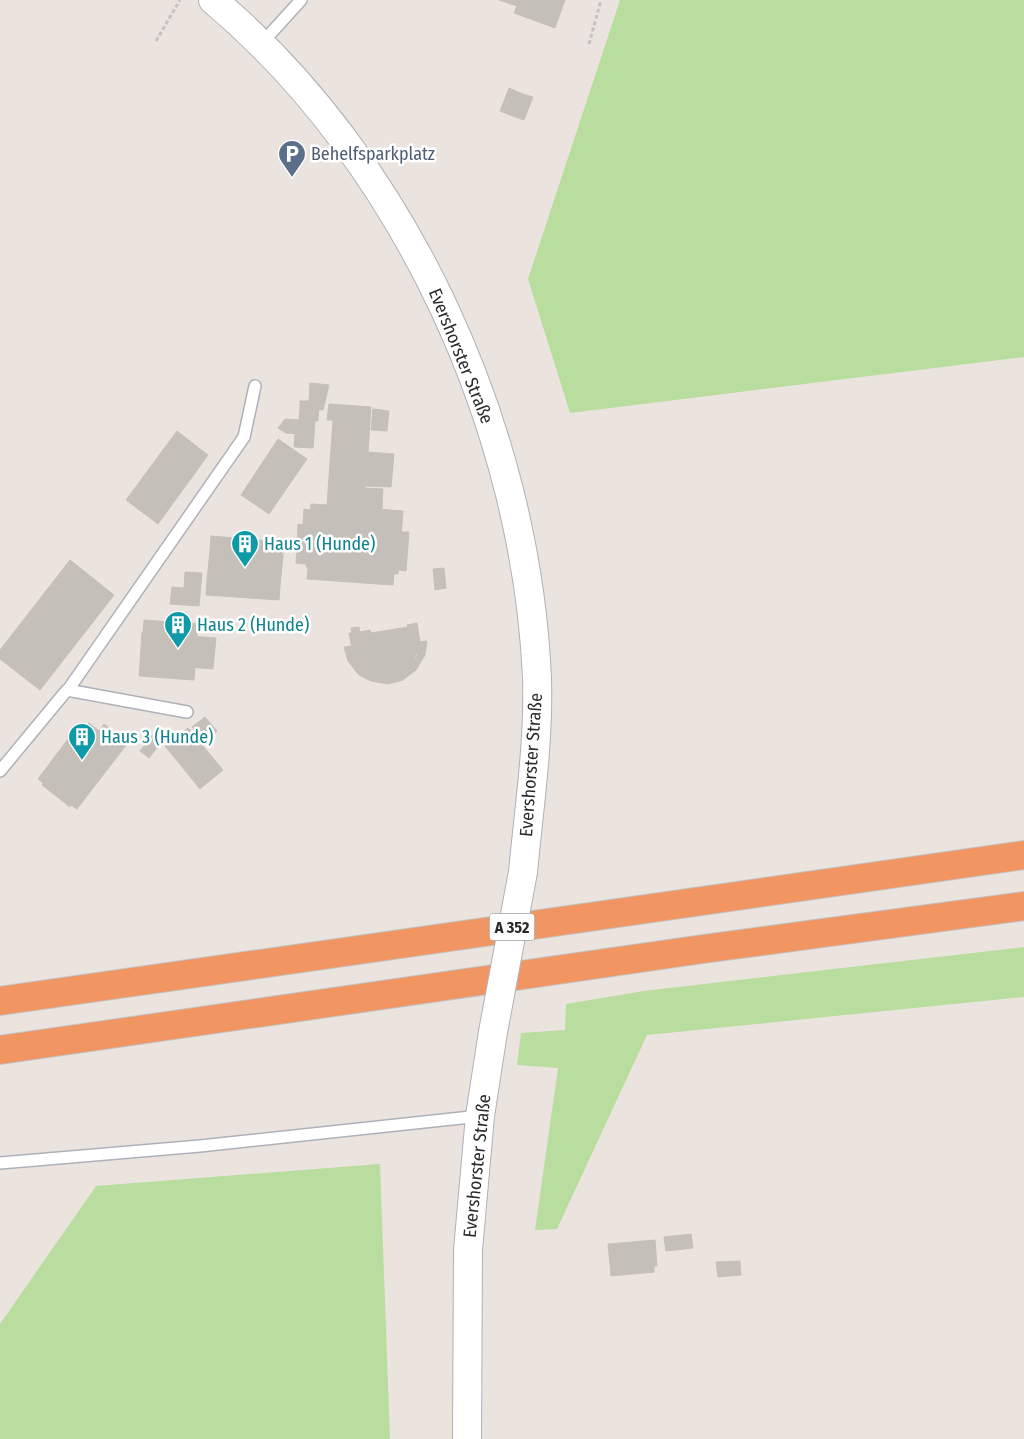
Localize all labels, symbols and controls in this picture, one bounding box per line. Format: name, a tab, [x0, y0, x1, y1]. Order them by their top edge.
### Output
parking icon: Behelfsparkplatz	[277, 139, 307, 178]
place label: Behelfsparkplatz	[311, 143, 435, 165]
street label: Evershorster Straße	[424, 285, 498, 427]
building icon: Haus 1 (Hunde)	[230, 529, 260, 568]
place label: Haus 1 (Hunde)	[264, 533, 375, 555]
building icon: Haus 2 (Hunde)	[163, 610, 193, 649]
place label: Haus 2 (Hunde)	[197, 614, 309, 636]
street label: Evershorster Straße	[515, 692, 547, 838]
building icon: Haus 3 (Hunde)	[67, 722, 97, 761]
place label: Haus 3 (Hunde)	[101, 726, 213, 748]
road number: A 352	[490, 914, 534, 940]
street label: Evershorster Straße	[459, 1093, 495, 1239]

